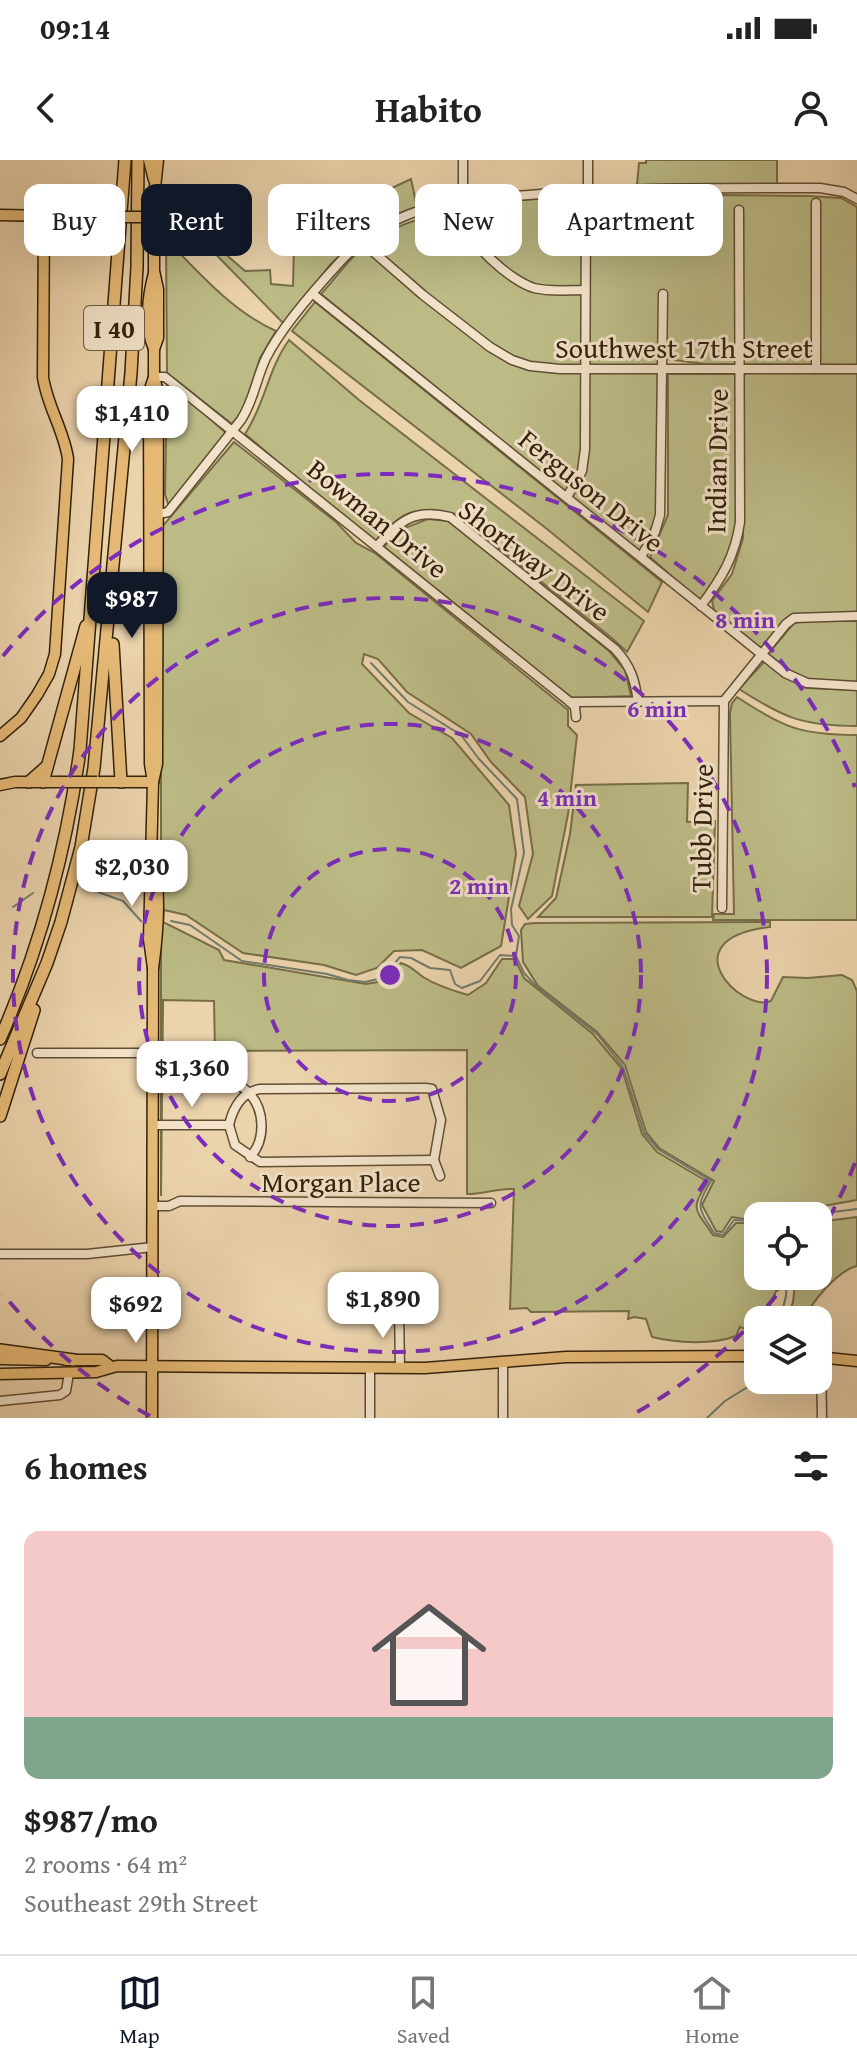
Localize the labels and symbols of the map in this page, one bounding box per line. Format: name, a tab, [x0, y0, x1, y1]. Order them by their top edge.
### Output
road number: I 40	[84, 306, 144, 350]
street label: Southwest 17th Street	[555, 327, 813, 368]
pin: $1,410	[67, 386, 197, 454]
street label: Indian Drive	[694, 388, 738, 534]
street label: Ferguson Drive	[511, 419, 673, 561]
street label: Bowman Drive	[299, 448, 457, 588]
street label: Shortway Drive	[450, 489, 620, 631]
pin: $987	[85, 572, 179, 640]
text: 8 min	[715, 602, 775, 637]
text: 6 min	[627, 691, 687, 726]
street label: Tubb Drive	[679, 763, 723, 893]
text: 4 min	[537, 780, 597, 815]
pin: $2,030	[67, 840, 197, 908]
text: 2 min	[449, 868, 509, 903]
centre of rings	[376, 961, 404, 989]
pin: $1,360	[127, 1041, 257, 1109]
street label: Morgan Place	[261, 1161, 421, 1202]
pin: $1,890	[318, 1272, 448, 1340]
pin: $692	[89, 1277, 183, 1345]

